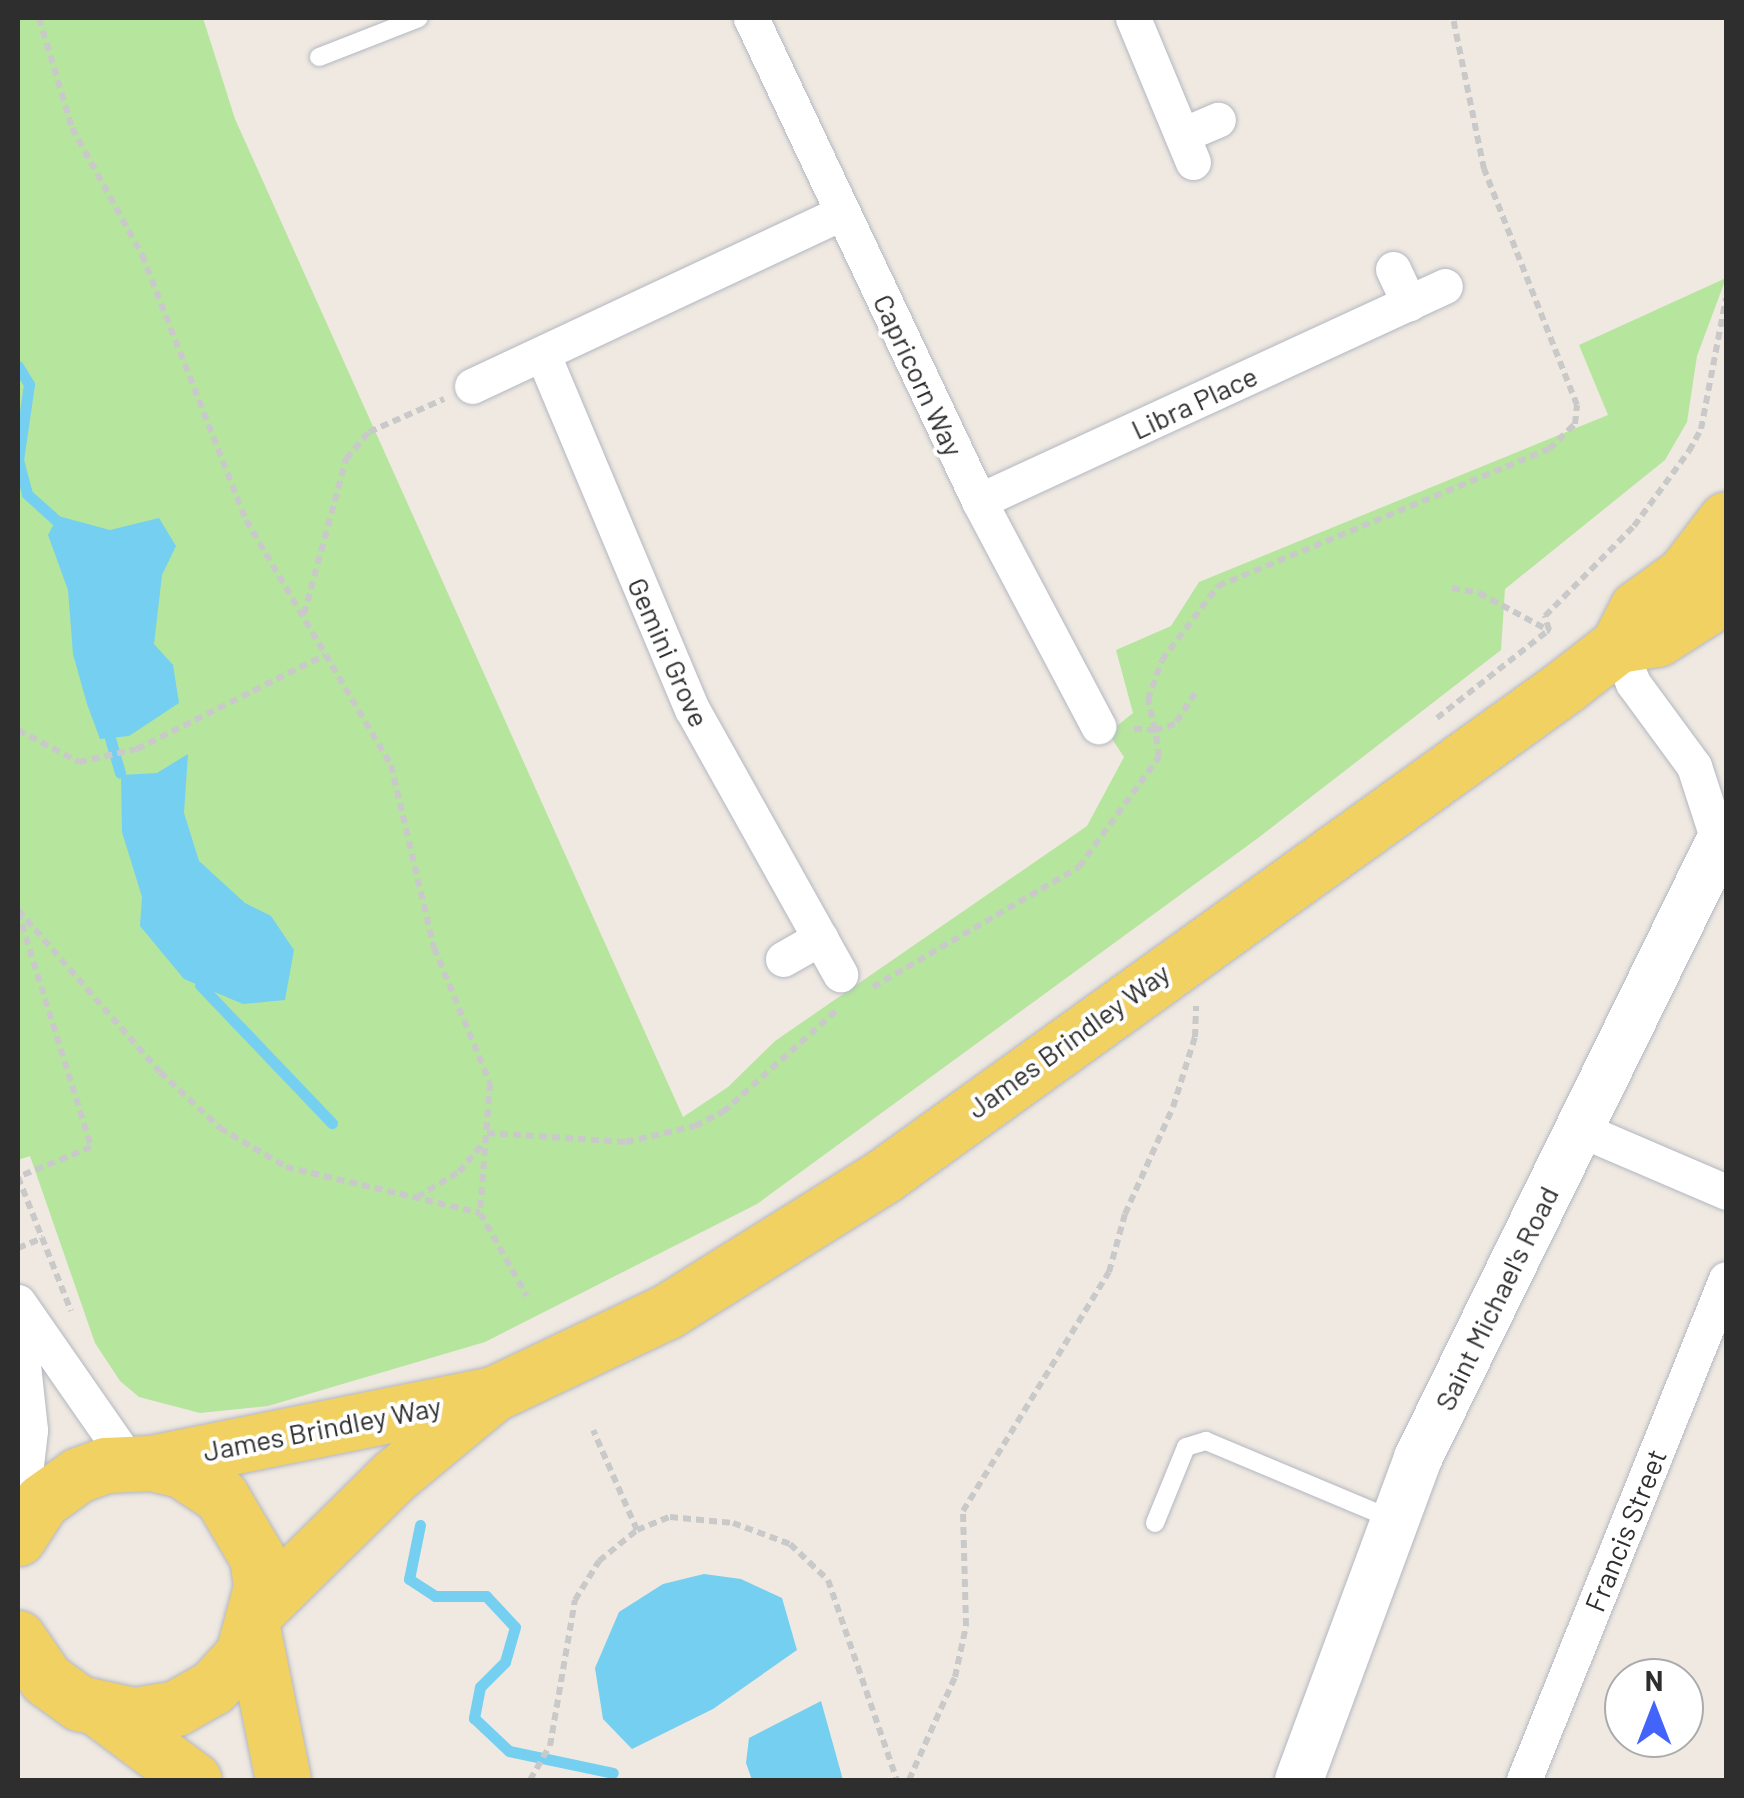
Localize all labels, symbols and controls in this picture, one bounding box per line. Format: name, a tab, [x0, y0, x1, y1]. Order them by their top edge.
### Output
street label: Capricorn Way	[867, 289, 971, 461]
street label: Libra Place	[1126, 358, 1262, 446]
street label: Gemini Grove	[621, 572, 717, 732]
street label: James Brindley Way	[960, 955, 1176, 1125]
street label: Saint Michael's Road	[1427, 1181, 1565, 1415]
street label: James Brindley Way	[200, 1388, 444, 1468]
street label: Francis Street	[1577, 1444, 1673, 1616]
north arrow	[1604, 1658, 1704, 1758]
text: N	[1645, 1663, 1663, 1697]

